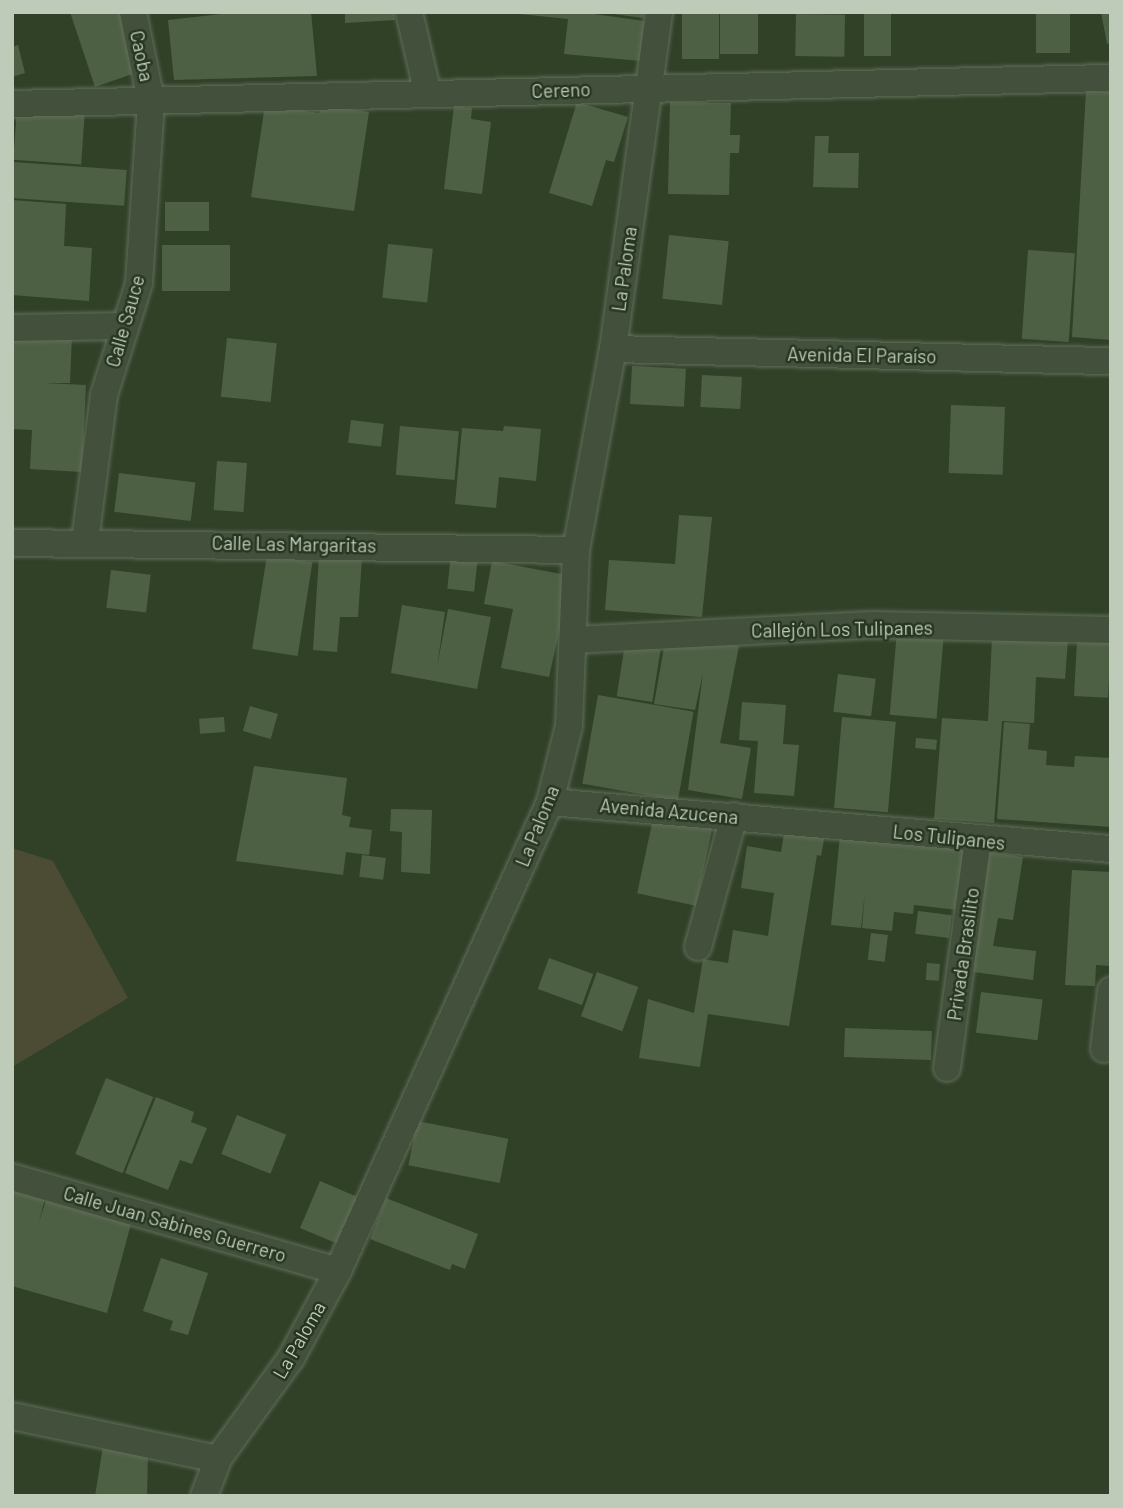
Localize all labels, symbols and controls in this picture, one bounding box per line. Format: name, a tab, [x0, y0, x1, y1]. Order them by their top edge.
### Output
street label: Caoba	[125, 28, 159, 84]
street label: Cereno	[531, 78, 591, 102]
street label: La Paloma	[607, 225, 641, 313]
street label: Calle Sauce	[101, 272, 149, 370]
street label: Avenida El Paraíso	[787, 342, 937, 368]
street label: Calle Las Margaritas	[212, 531, 376, 557]
street label: Callejón Los Tulipanes	[751, 616, 933, 642]
street label: La Paloma	[510, 782, 564, 870]
street label: Avenida Azucena	[599, 794, 739, 828]
street label: Los Tulipanes	[892, 820, 1006, 854]
street label: Privada Brasilito	[942, 886, 984, 1022]
street label: Calle Juan Sabines Guerrero	[61, 1181, 289, 1267]
street label: La Paloma	[268, 1297, 330, 1383]

